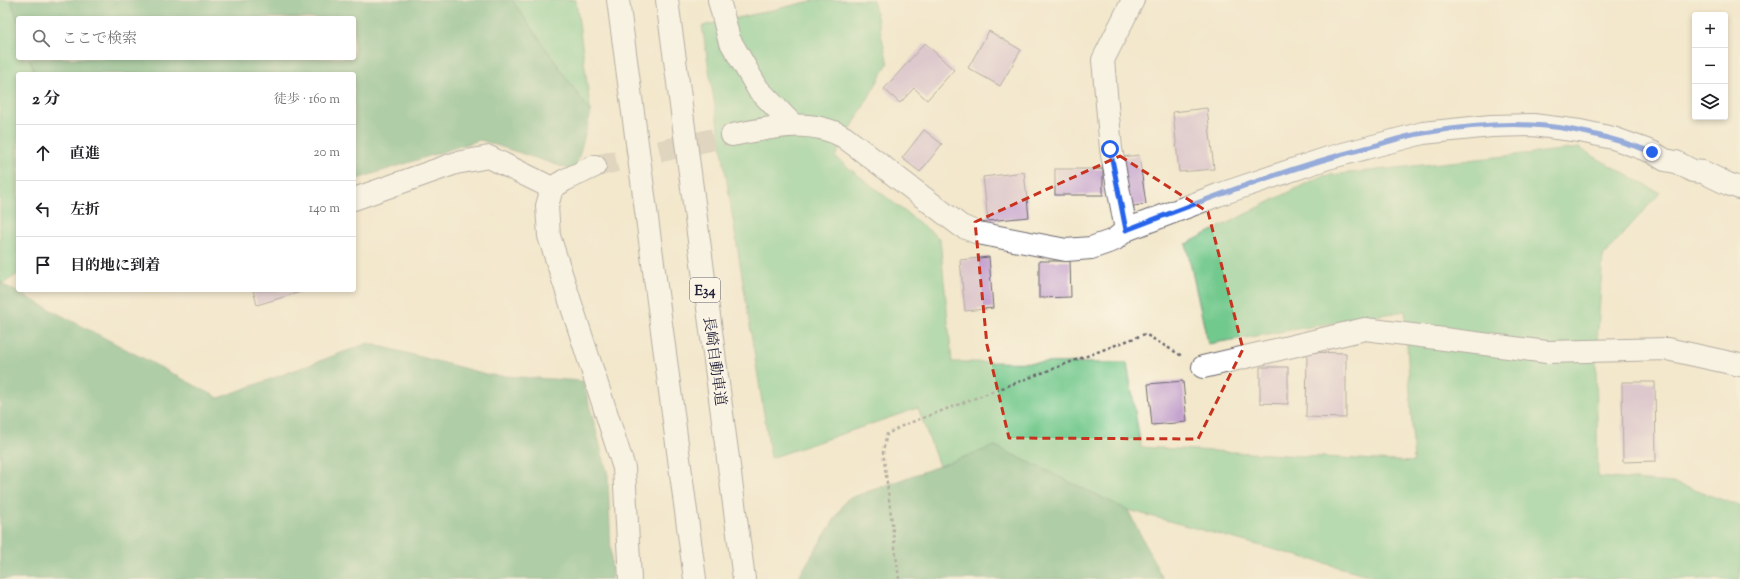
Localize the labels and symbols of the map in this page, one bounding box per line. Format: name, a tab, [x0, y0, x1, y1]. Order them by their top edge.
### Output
route start	[1101, 140, 1119, 158]
route end	[1643, 143, 1661, 161]
road number: E34	[690, 278, 720, 302]
street label: 長崎自動車道	[697, 315, 730, 407]

